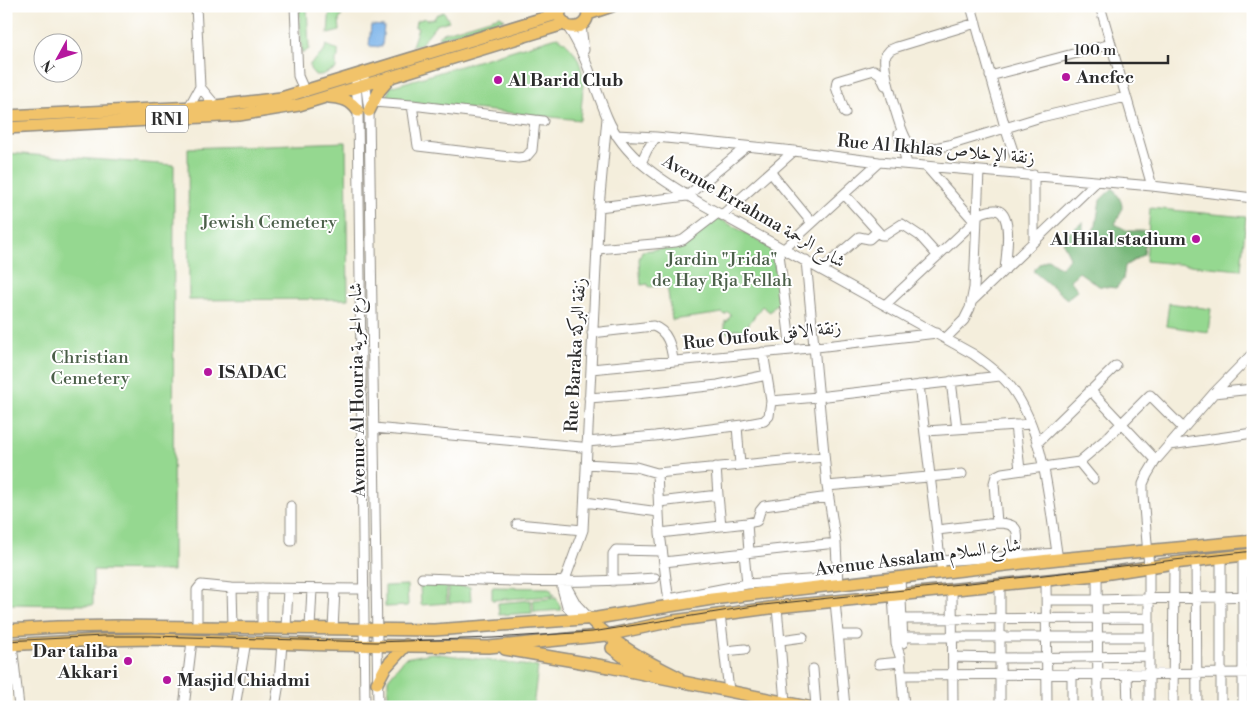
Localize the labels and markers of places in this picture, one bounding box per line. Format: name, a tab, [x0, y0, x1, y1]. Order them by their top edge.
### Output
place label: Ancfcc	[1075, 66, 1134, 89]
place label: Al Barid Club	[507, 69, 623, 92]
marker: Ancfcc	[1060, 71, 1072, 83]
marker: Al Barid Club	[492, 74, 504, 86]
place label: Al Hilal stadium	[1049, 228, 1187, 251]
marker: Al Hilal stadium	[1190, 233, 1202, 245]
place label: ISADAC	[218, 361, 286, 384]
marker: ISADAC	[202, 366, 214, 378]
place label: Dar taliba Akkari	[33, 640, 118, 684]
marker: Dar taliba Akkari	[122, 655, 134, 667]
place label: Masjid Chiadmi	[177, 669, 310, 692]
marker: Masjid Chiadmi	[161, 674, 173, 686]

